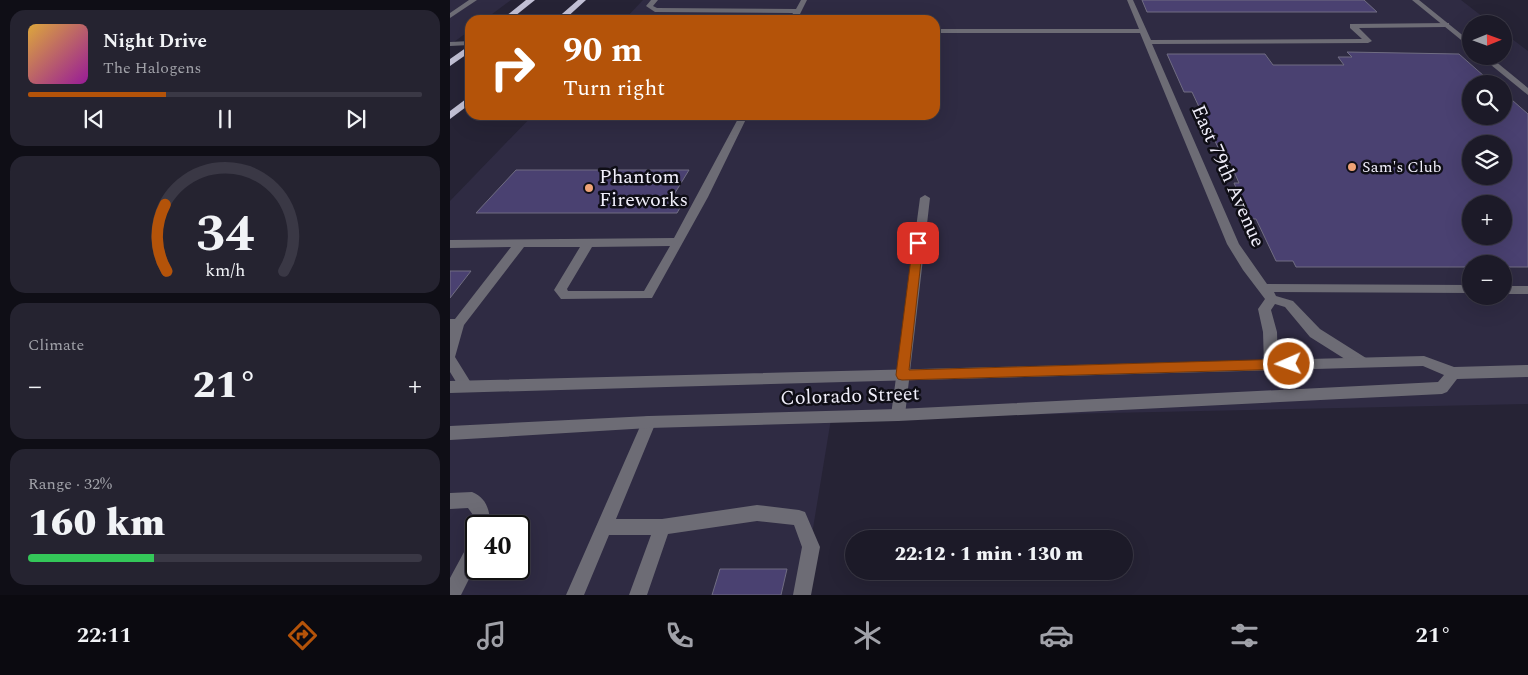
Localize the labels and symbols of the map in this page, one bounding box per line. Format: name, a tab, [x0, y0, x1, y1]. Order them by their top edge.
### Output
north arrow	[1462, 15, 1512, 65]
street label: East 79th Avenue	[1183, 100, 1273, 252]
place label: Sam's Club	[1362, 155, 1442, 179]
marker: Sam's Club	[1346, 161, 1358, 173]
place label: Phantom Fireworks	[599, 162, 688, 215]
marker: Phantom Fireworks	[583, 182, 595, 194]
pin	[897, 222, 939, 264]
position arrow	[1262, 337, 1314, 389]
street label: Colorado Street	[780, 379, 920, 413]
speed limit sign: 40	[465, 515, 530, 580]

